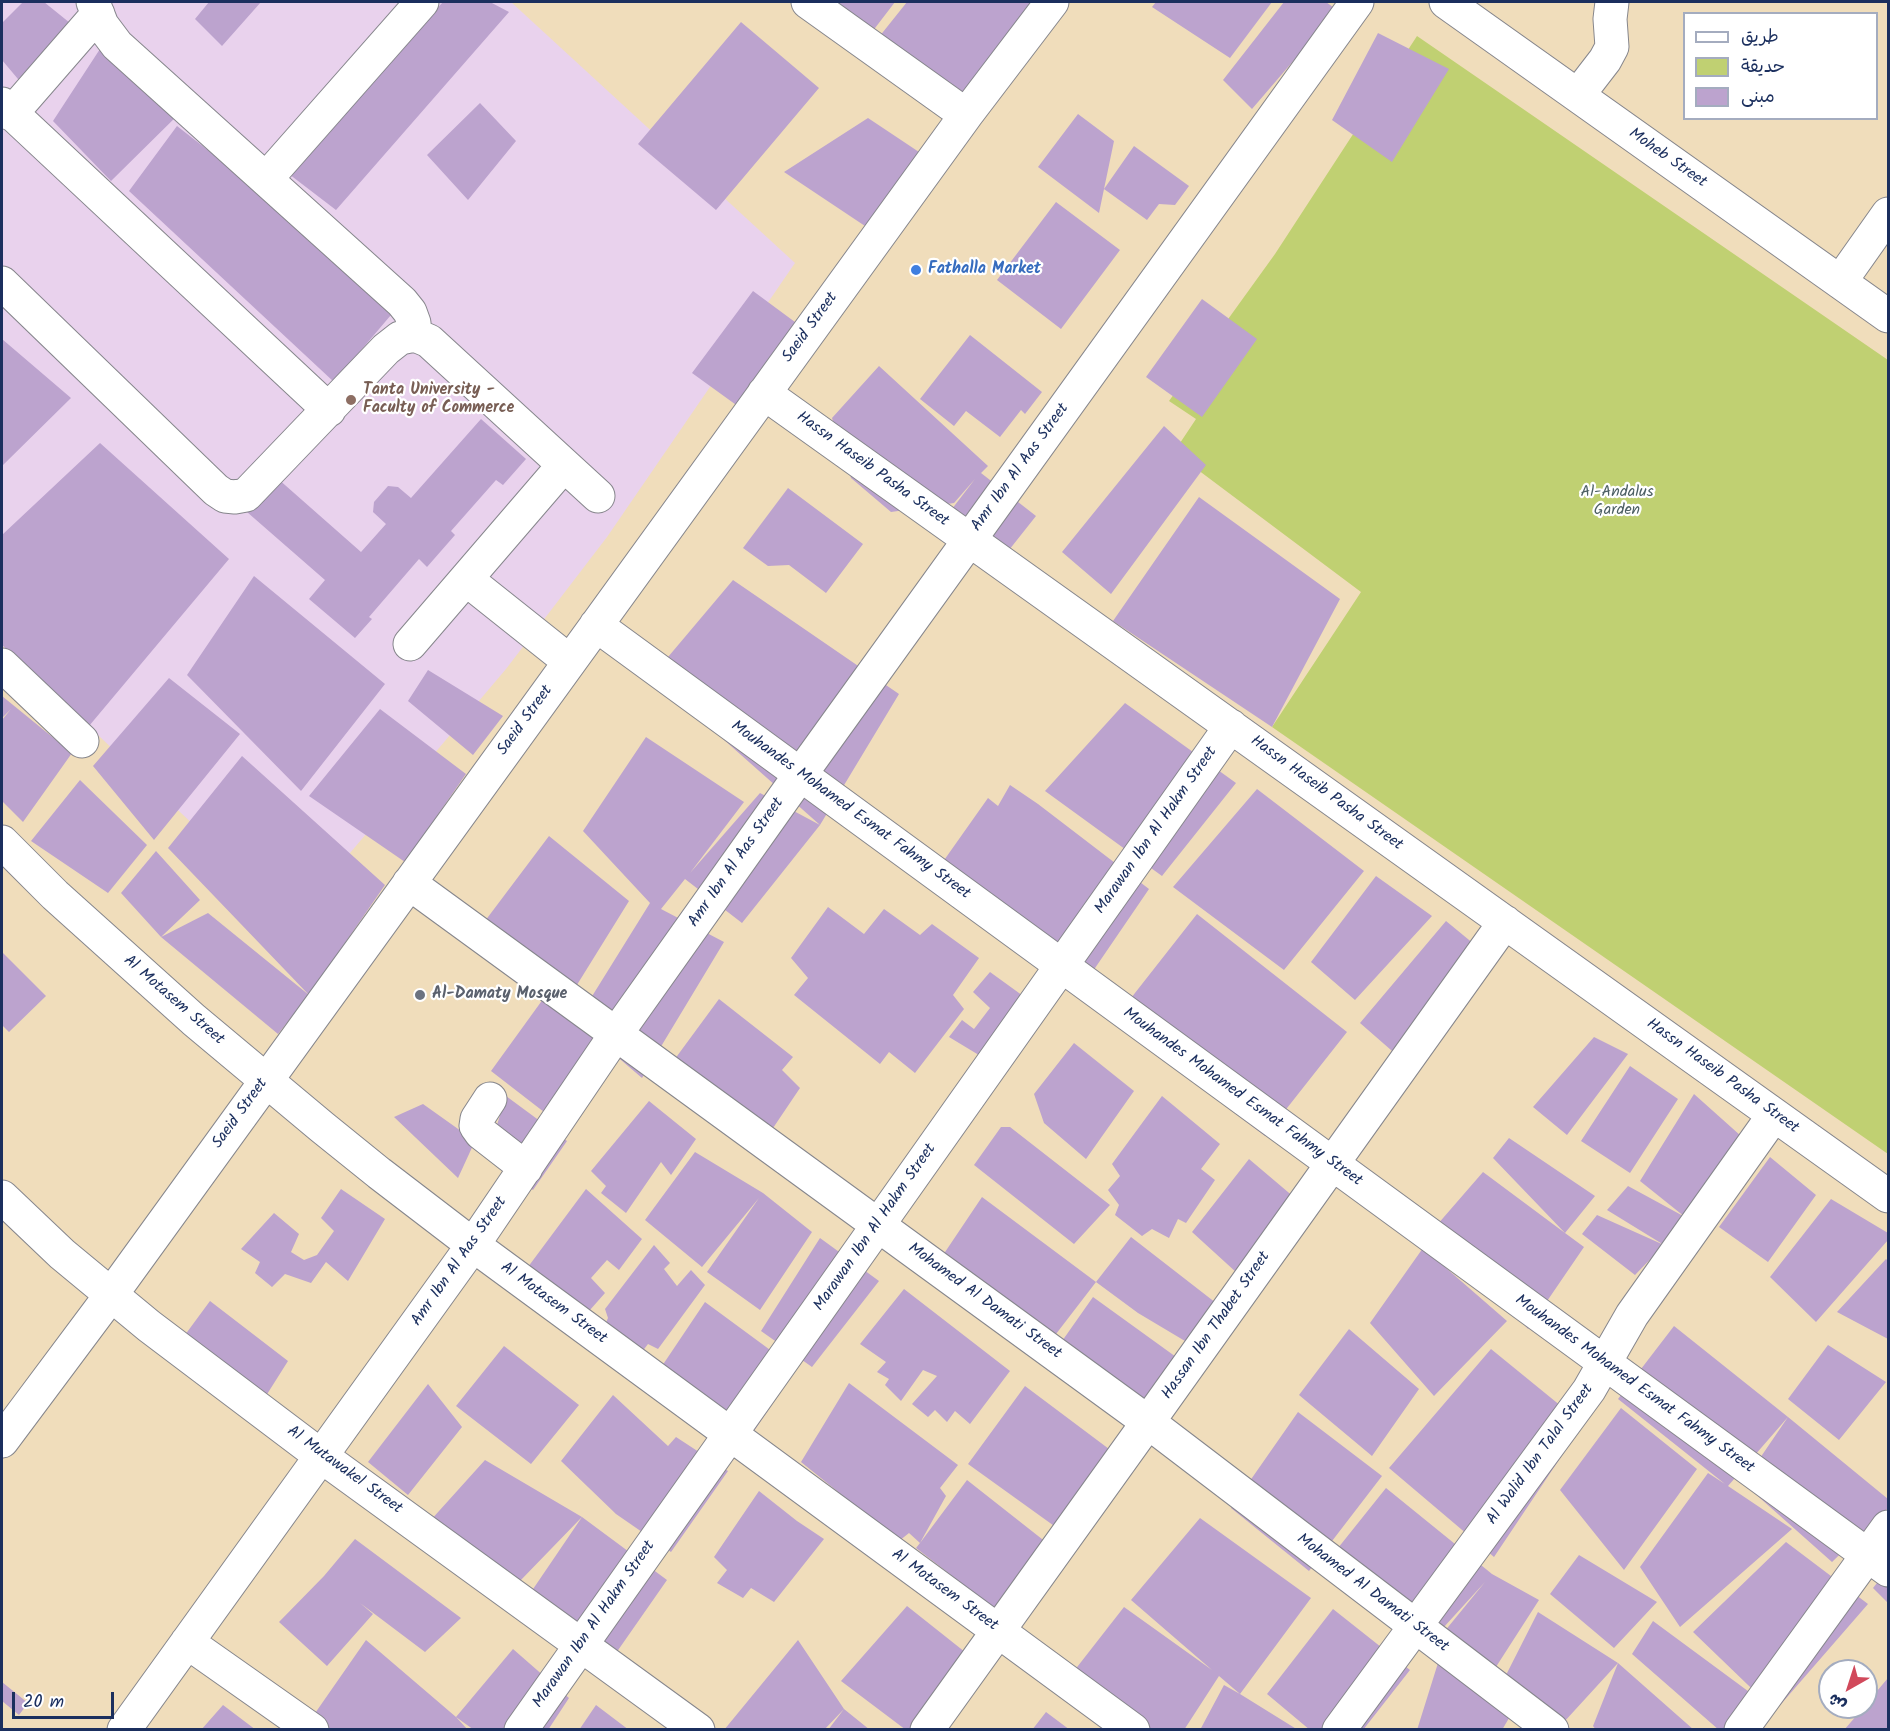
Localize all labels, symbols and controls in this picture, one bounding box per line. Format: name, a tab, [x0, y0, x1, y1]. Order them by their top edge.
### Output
legend	[1683, 12, 1878, 120]
text: طريق	[1741, 23, 1779, 52]
text: حديقة	[1741, 53, 1785, 82]
text: مبنى	[1741, 83, 1775, 112]
street label: Moheb Street	[1624, 125, 1710, 193]
place label: Fathalla Market	[928, 260, 1041, 280]
marker: Fathalla Market	[909, 263, 923, 277]
street label: Saeid Street	[779, 289, 843, 367]
place label: Tanta University - Faculty of Commerce	[363, 381, 514, 419]
marker: Tanta University - Faculty of Commerce	[344, 393, 358, 407]
street label: Amr Ibn Al Aas Street	[968, 400, 1074, 536]
street label: Hassn Haseib Pasha Street	[792, 408, 952, 532]
park label: Al-Andalus Garden	[1580, 483, 1654, 521]
street label: Saeid Street	[494, 682, 558, 760]
street label: Mouhandes Mohamed Esmat Fahmy Street	[726, 718, 974, 904]
street label: Hassn Haseib Pasha Street	[1246, 732, 1406, 856]
street label: Marawan Ibn Al Hakm Street	[1092, 744, 1222, 918]
street label: Amr Ibn Al Aas Street	[685, 795, 789, 931]
street label: Al Motasem Street	[119, 952, 227, 1050]
place label: Al-Damaty Mosque	[432, 985, 567, 1005]
marker: Al-Damaty Mosque	[413, 988, 427, 1002]
street label: Mouhandes Mohamed Esmat Fahmy Street	[1118, 1005, 1366, 1191]
street label: Hassn Haseib Pasha Street	[1642, 1015, 1802, 1139]
street label: Saeid Street	[209, 1075, 273, 1153]
street label: Marawan Ibn Al Hakm Street	[811, 1141, 941, 1315]
street label: Amr Ibn Al Aas Street	[408, 1194, 512, 1330]
street label: Mohamed Al Damati Street	[903, 1240, 1065, 1364]
street label: Hassan Ibn Thabet Street	[1159, 1248, 1275, 1404]
street label: Al Motasem Street	[496, 1259, 610, 1349]
street label: Mouhandes Mohamed Esmat Fahmy Street	[1510, 1292, 1758, 1478]
street label: Al Walid Ibn Talal Street	[1484, 1381, 1598, 1529]
street label: Al Mutawakel Street	[283, 1423, 405, 1519]
street label: Mohamed Al Damati Street	[1292, 1531, 1452, 1657]
street label: Marawan Ibn Al Hakm Street	[530, 1538, 660, 1712]
street label: Al Motasem Street	[887, 1546, 1001, 1636]
north arrow	[1818, 1659, 1878, 1719]
scale bar	[15, 1680, 117, 1718]
text: ش	[1823, 1687, 1852, 1717]
text: 20 m	[23, 1688, 64, 1717]

